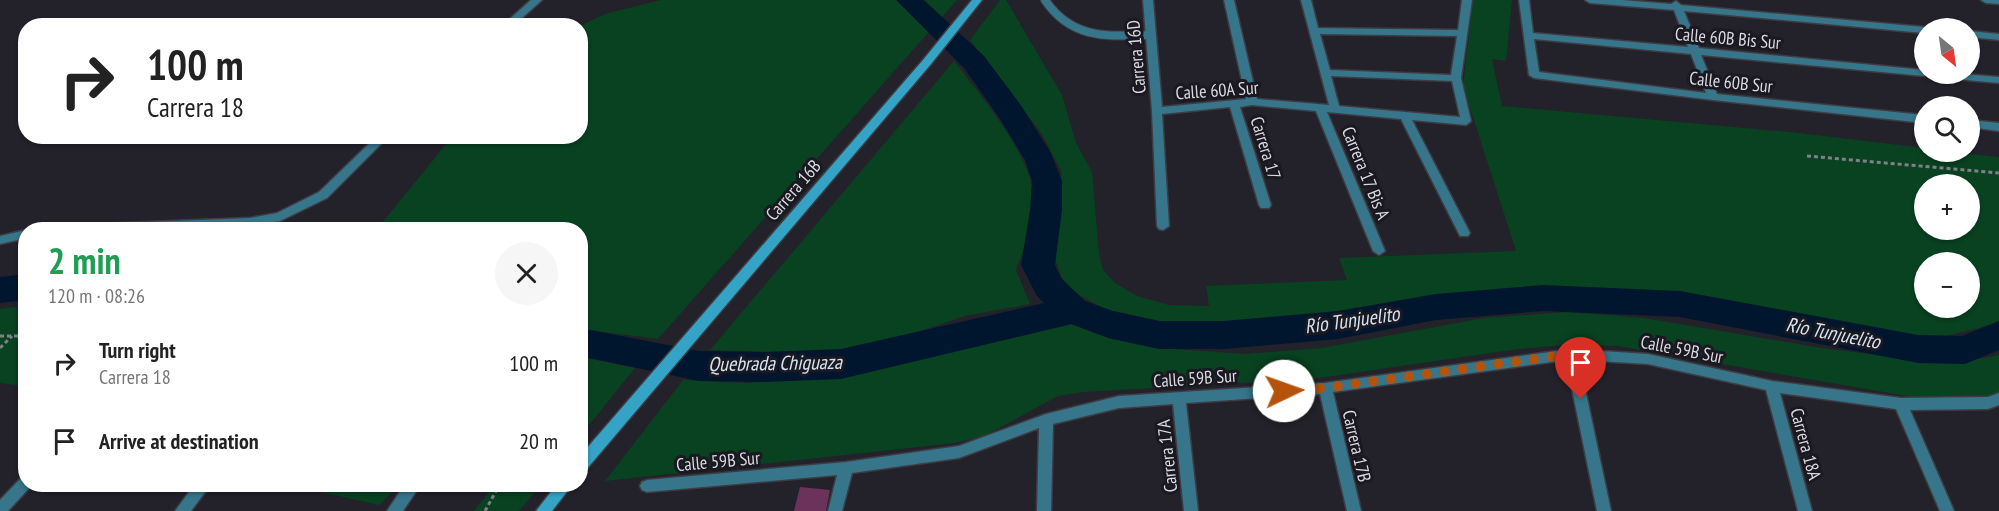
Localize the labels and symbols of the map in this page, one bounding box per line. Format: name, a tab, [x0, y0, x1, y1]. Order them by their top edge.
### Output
north arrow	[1914, 18, 1980, 84]
street label: Carrera 16D	[1121, 19, 1151, 95]
street label: Calle 60B Bis Sur	[1674, 22, 1782, 54]
street label: Calle 60B Sur	[1688, 66, 1774, 98]
street label: Calle 60A Sur	[1175, 76, 1259, 104]
street label: Carrera 17	[1246, 114, 1286, 182]
street label: Carrera 17 Bis A	[1337, 123, 1395, 223]
street label: Carrera 16B	[760, 155, 826, 225]
water label: Río Tunjuelito	[1303, 300, 1402, 340]
water label: Río Tunjuelito	[1784, 311, 1884, 355]
street label: Calle 59B Sur	[1639, 330, 1725, 368]
pin	[1555, 337, 1606, 399]
water label: Quebrada Chiguaza	[708, 349, 843, 377]
position arrow	[1252, 359, 1316, 423]
street label: Calle 59B Sur	[1152, 364, 1238, 392]
street label: Carrera 18A	[1785, 406, 1827, 483]
street label: Carrera 17B	[1338, 408, 1376, 484]
street label: Carrera 17A	[1152, 418, 1182, 493]
street label: Calle 59B Sur	[675, 446, 761, 476]

